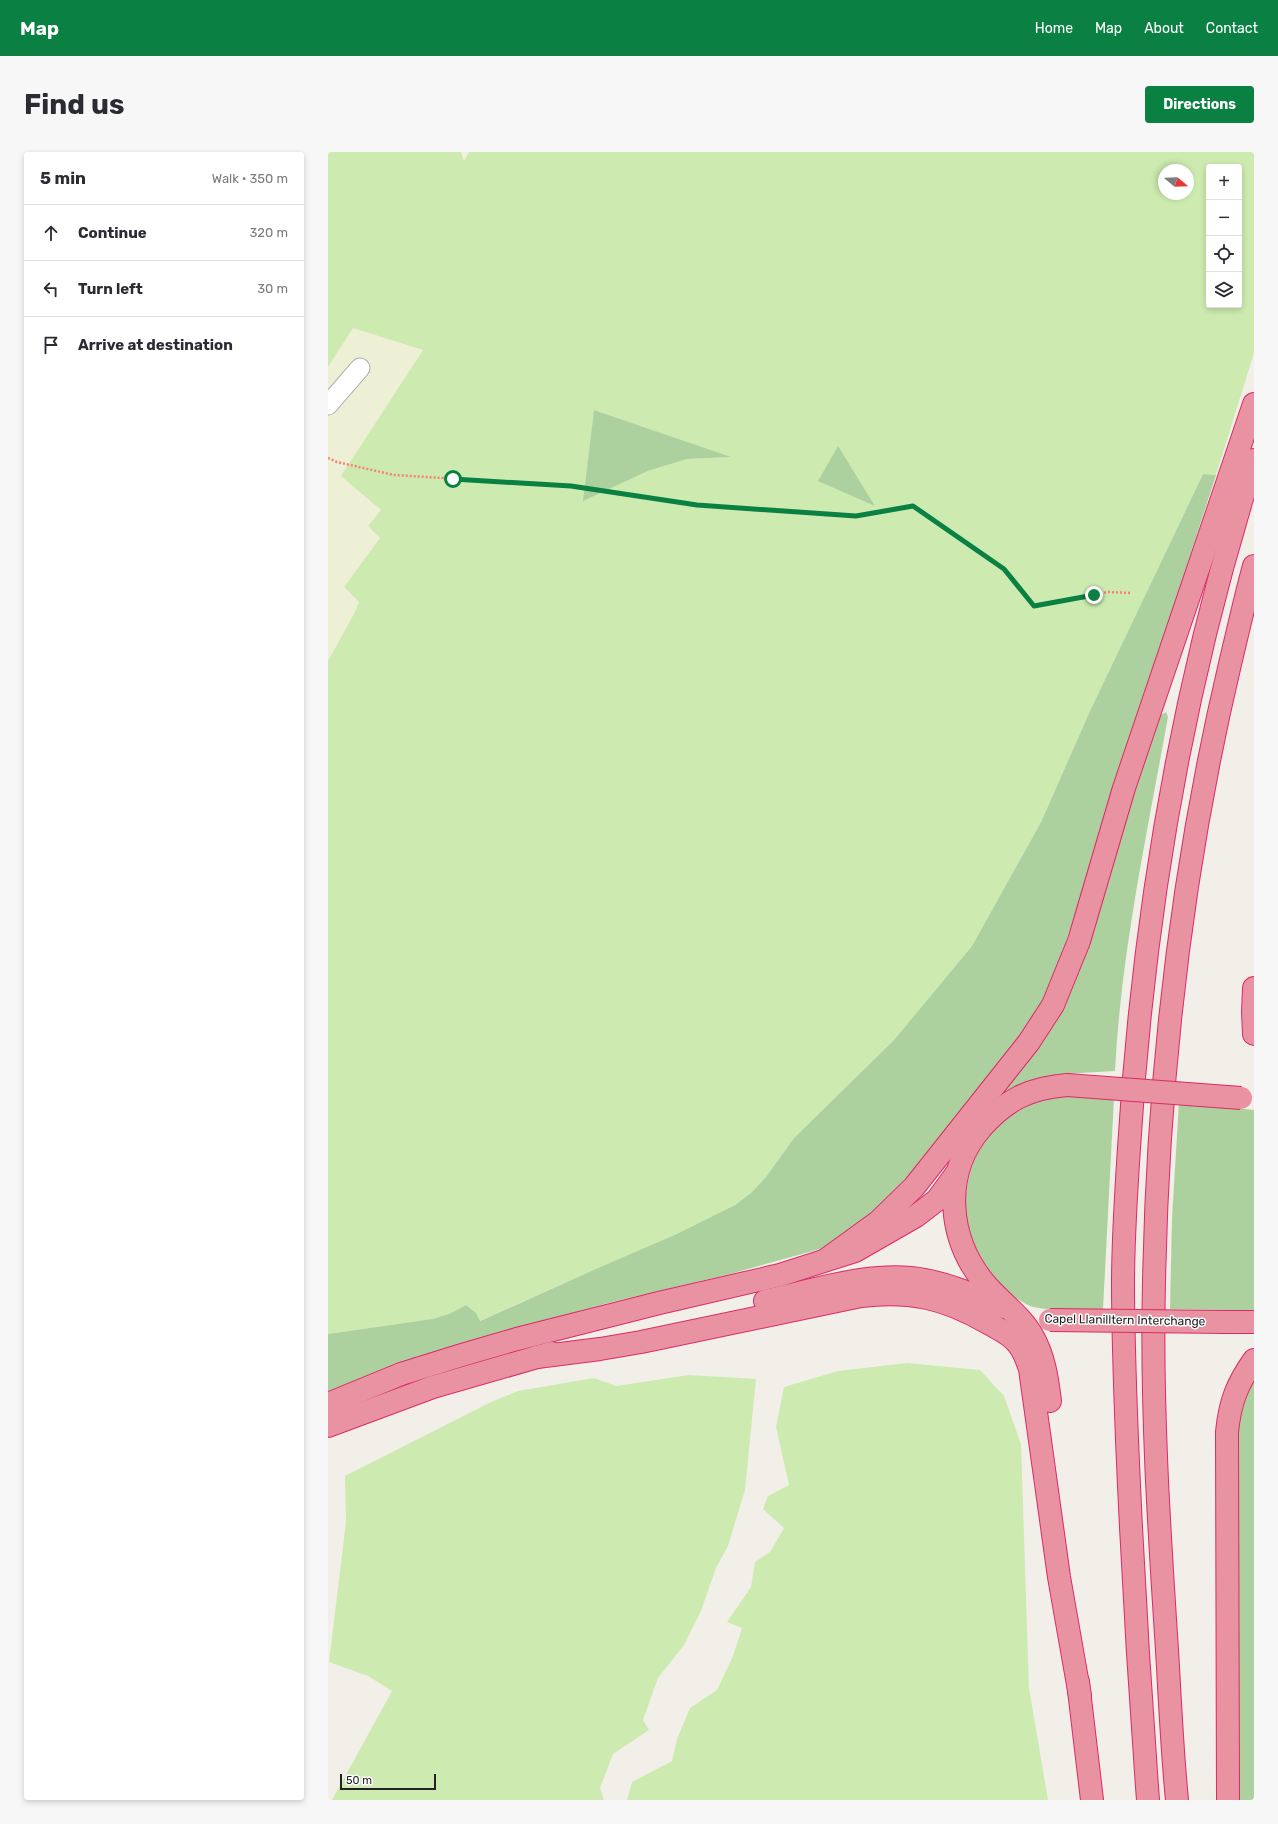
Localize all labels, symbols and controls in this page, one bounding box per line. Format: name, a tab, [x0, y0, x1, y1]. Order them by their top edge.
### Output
text: Map	[20, 17, 59, 40]
text: Home	[1035, 20, 1073, 37]
text: Map	[1095, 20, 1122, 37]
text: About	[1144, 20, 1184, 37]
text: Contact	[1206, 20, 1258, 37]
button: Directions	[1145, 86, 1254, 123]
text: Find us	[24, 88, 124, 121]
north arrow	[1158, 164, 1194, 200]
map controls	[1206, 164, 1242, 308]
button: +	[1206, 164, 1242, 200]
text: 5 min	[40, 168, 86, 188]
text: Walk · 350 m	[212, 171, 288, 186]
button: −	[1206, 200, 1242, 236]
icon: ahead	[40, 222, 62, 244]
text: Continue	[78, 224, 147, 242]
text: 320 m	[250, 225, 288, 240]
button: locate	[1206, 236, 1242, 272]
button: layers	[1206, 272, 1242, 308]
icon: left	[40, 278, 62, 300]
text: Turn left	[78, 280, 143, 298]
text: 30 m	[257, 281, 288, 296]
icon: arrive	[40, 334, 62, 356]
text: Arrive at destination	[78, 336, 233, 354]
route start	[444, 470, 462, 488]
route end	[1085, 586, 1103, 604]
street label: Capel Llanilltern Interchange	[1044, 1312, 1206, 1328]
scale bar	[340, 1772, 436, 1791]
text: 50 m	[346, 1774, 372, 1787]

